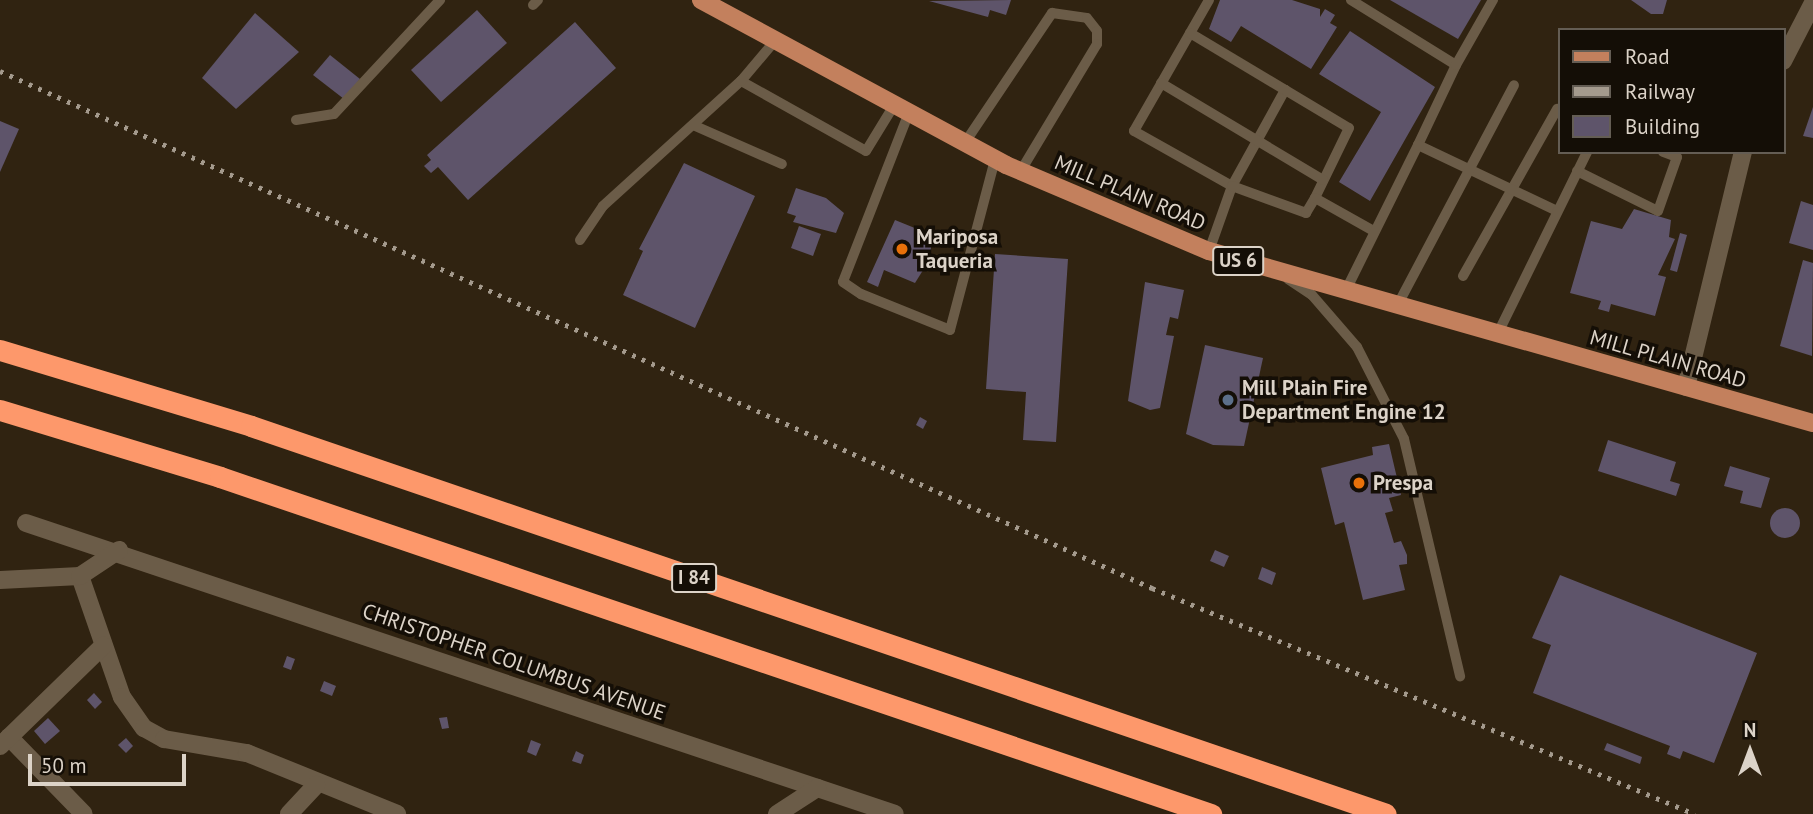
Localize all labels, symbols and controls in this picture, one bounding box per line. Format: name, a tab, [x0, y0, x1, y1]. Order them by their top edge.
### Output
legend	[1558, 28, 1785, 154]
text: Road	[1625, 43, 1669, 70]
text: Railway	[1625, 78, 1695, 105]
text: Building	[1625, 113, 1700, 140]
street label: MILL PLAIN ROAD	[1050, 150, 1210, 236]
place label: Mariposa Taqueria	[916, 224, 998, 274]
marker: Mariposa Taqueria	[894, 241, 910, 257]
road number: US 6	[1212, 246, 1264, 276]
street label: MILL PLAIN ROAD	[1587, 325, 1749, 393]
place label: Mill Plain Fire Department Engine 12	[1242, 375, 1446, 425]
marker: Mill Plain Fire Department Engine 12	[1220, 392, 1236, 408]
place label: Prespa	[1373, 470, 1433, 496]
marker: Prespa	[1351, 475, 1367, 491]
road number: I 84	[670, 562, 718, 594]
street label: CHRISTOPHER COLUMBUS AVENUE	[359, 598, 669, 726]
north arrow	[1715, 716, 1785, 786]
text: N	[1744, 718, 1756, 742]
scale bar	[32, 740, 189, 784]
text: 50 m	[41, 752, 87, 779]

